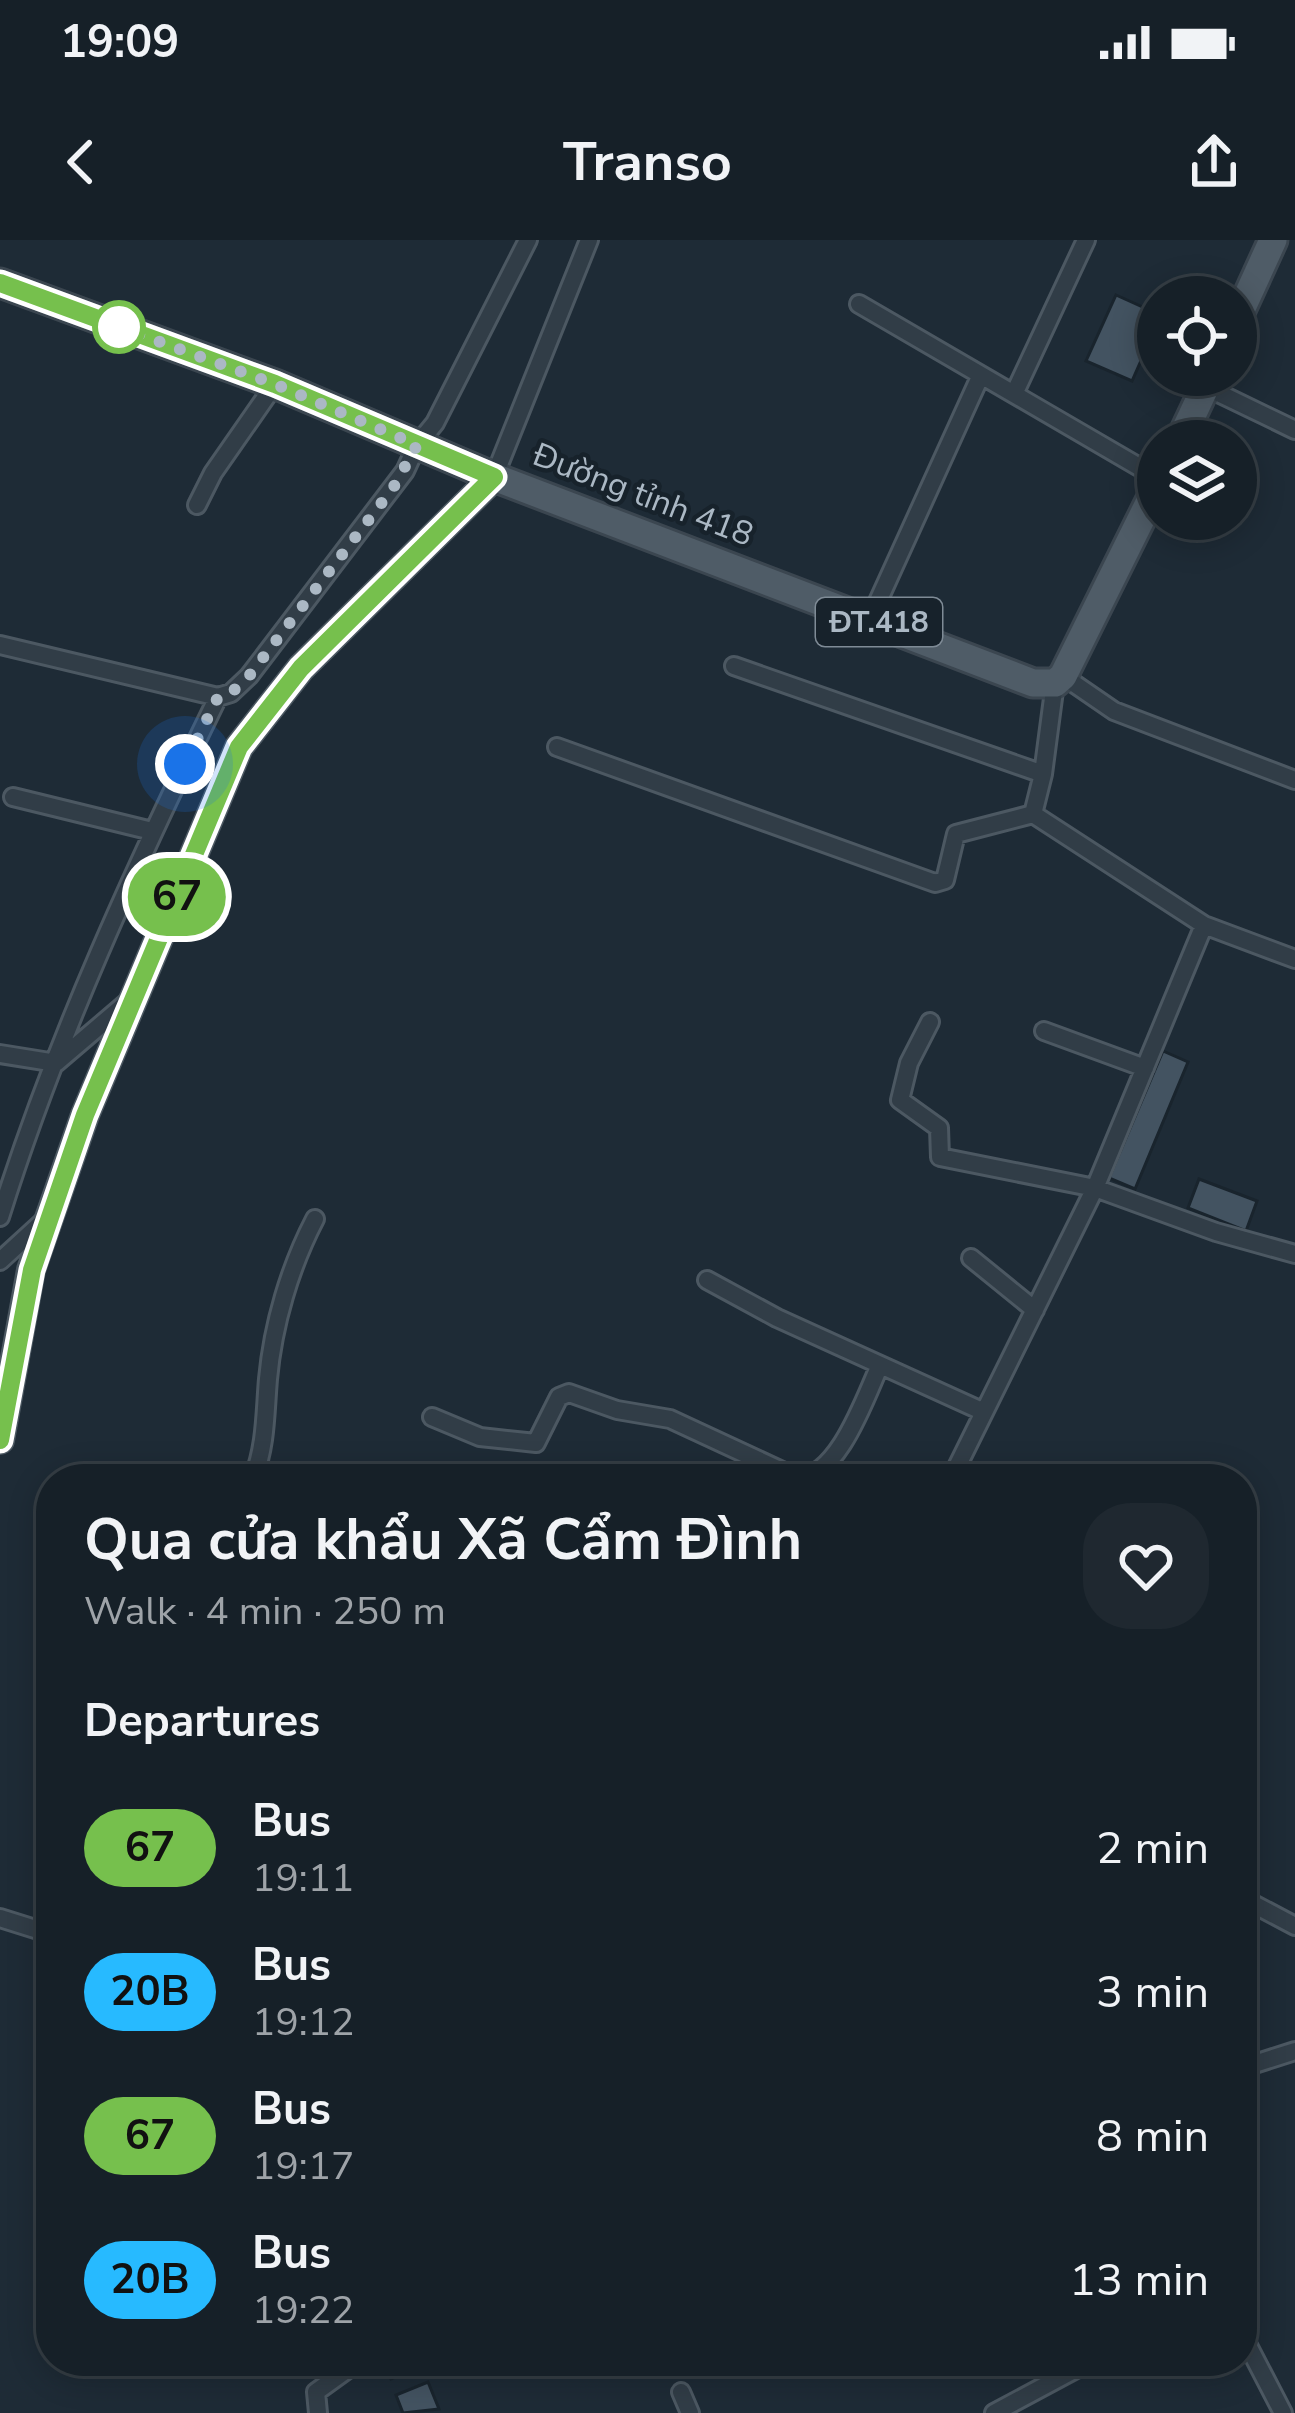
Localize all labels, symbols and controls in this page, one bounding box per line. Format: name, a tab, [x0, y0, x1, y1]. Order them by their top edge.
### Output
text: 19:09	[60, 12, 179, 73]
text: Transo	[563, 125, 732, 199]
icon: back	[48, 129, 114, 195]
icon: share	[1181, 129, 1247, 195]
map controls	[1137, 276, 1257, 540]
button: locate	[1137, 276, 1257, 396]
unlabelled marker	[94, 302, 144, 352]
button: layers	[1137, 420, 1257, 540]
street label: Đường tỉnh 418	[525, 432, 760, 558]
road number: ĐT.418	[816, 598, 942, 646]
your location	[155, 734, 215, 794]
line badge: 67	[123, 858, 231, 936]
text: 67	[152, 868, 202, 925]
text: Qua cửa khẩu Xã Cẩm Đình	[84, 1501, 802, 1579]
button: heart	[1083, 1503, 1209, 1629]
text: Walk · 4 min · 250 m	[84, 1585, 446, 1638]
text: Departures	[84, 1691, 320, 1752]
text: Bus	[252, 1791, 331, 1852]
text: 2 min	[1096, 1818, 1209, 1879]
text: 67	[125, 1819, 175, 1876]
text: 19:11	[252, 1852, 355, 1905]
text: Bus	[252, 1935, 331, 1996]
text: 3 min	[1096, 1962, 1209, 2023]
text: 20B	[110, 1963, 190, 2020]
text: 19:12	[252, 1996, 355, 2049]
text: Bus	[252, 2079, 331, 2140]
text: 8 min	[1096, 2106, 1209, 2167]
text: 67	[125, 2107, 175, 2164]
text: 19:17	[252, 2140, 355, 2193]
text: Bus	[252, 2223, 331, 2284]
text: 13 min	[1069, 2250, 1209, 2311]
text: 20B	[110, 2251, 190, 2308]
text: 19:22	[252, 2284, 355, 2337]

